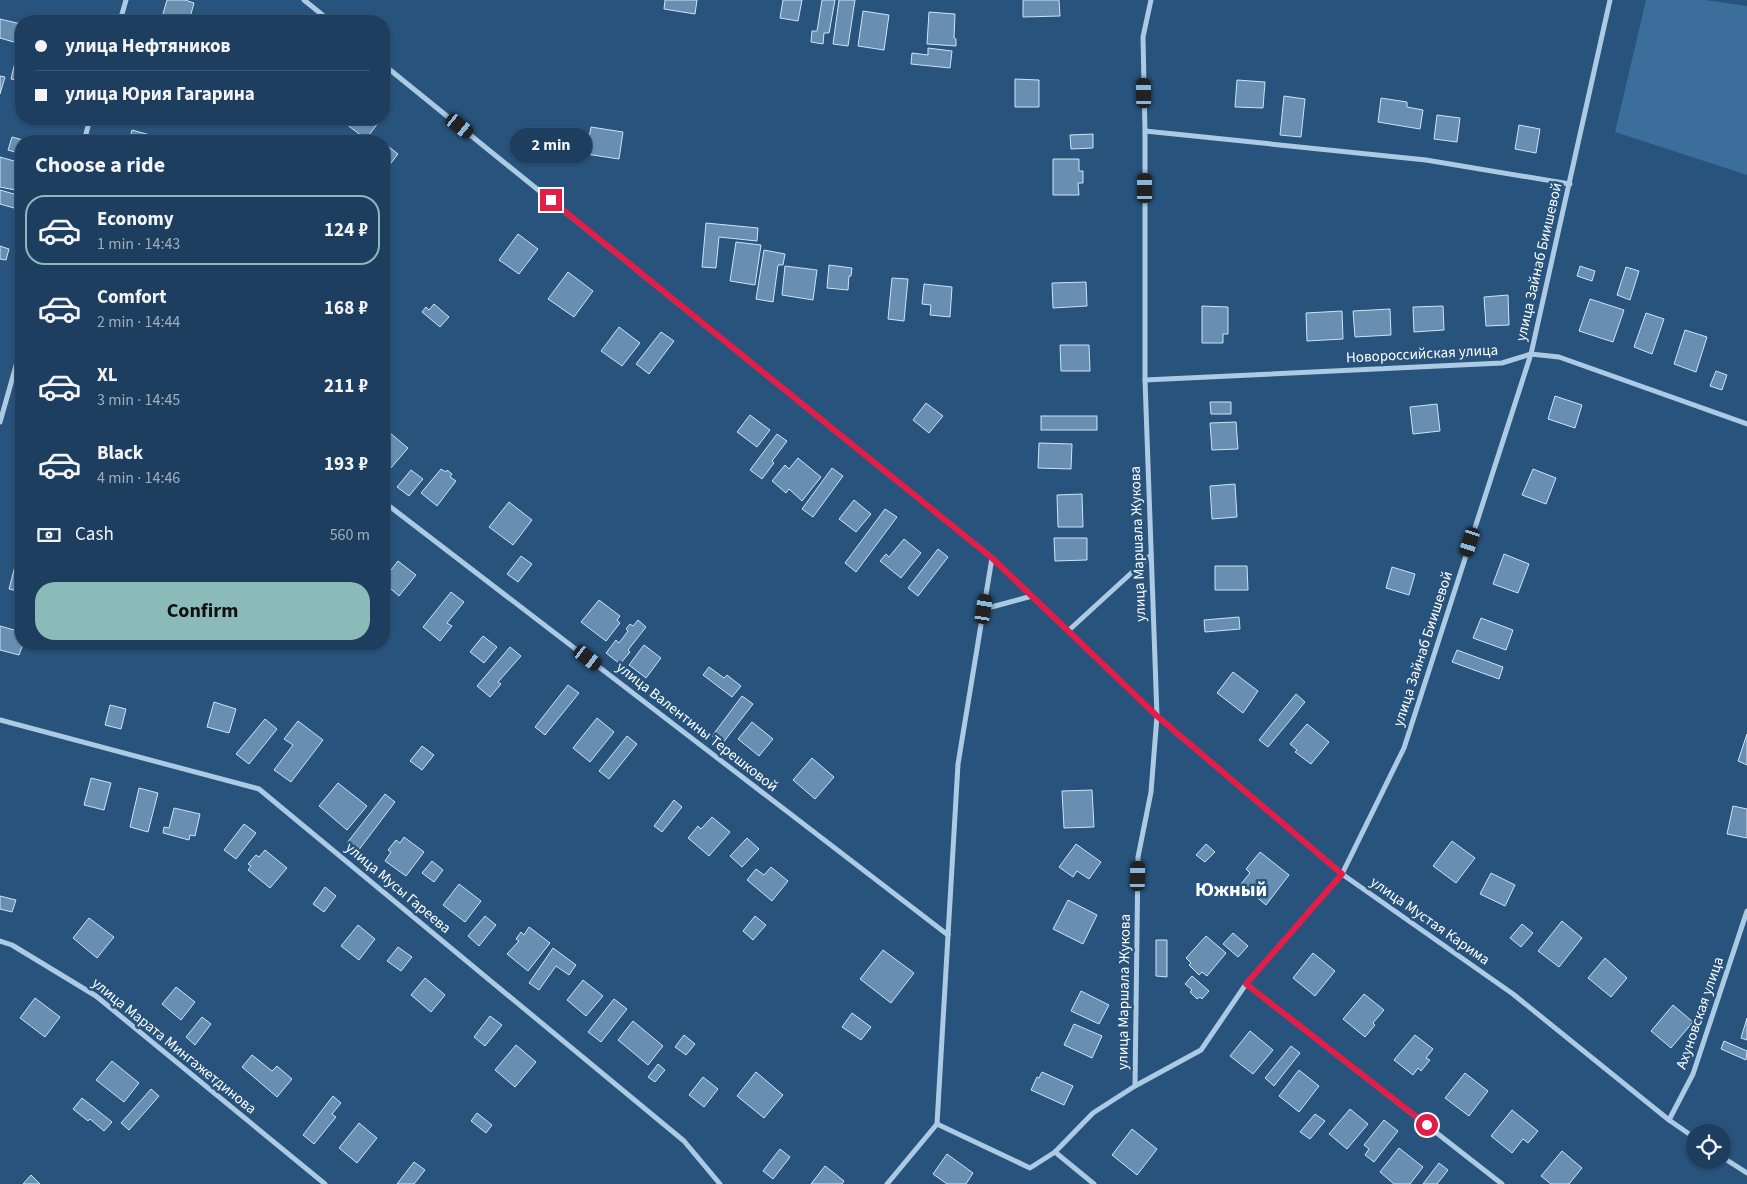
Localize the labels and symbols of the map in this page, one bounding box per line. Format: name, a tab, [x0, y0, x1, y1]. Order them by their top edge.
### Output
car	[1136, 78, 1151, 108]
car	[443, 111, 476, 141]
callout: 2 min	[510, 128, 592, 162]
car	[1137, 173, 1152, 203]
street label: улица Зайнаб Биишевой	[1511, 181, 1567, 343]
route end	[540, 189, 562, 211]
street label: Новороссийская улица	[1345, 340, 1499, 368]
street label: улица Маршала Жукова	[1125, 466, 1151, 622]
car	[1458, 525, 1481, 559]
street label: улица Зайнаб Биишевой	[1388, 569, 1458, 729]
car	[974, 593, 993, 625]
car	[571, 643, 604, 673]
street label: улица Валентины Терешковой	[612, 657, 782, 797]
street label: улица Мусы Гареева	[341, 837, 455, 939]
car	[1130, 861, 1145, 891]
street label: улица Мустая Карима	[1366, 872, 1494, 970]
district label: Южный	[1195, 876, 1267, 904]
street label: улица Маршала Жукова	[1112, 914, 1136, 1070]
street label: Ахуновская улица	[1671, 954, 1729, 1072]
street label: улица Марата Мингажетдинова	[87, 973, 261, 1119]
route start	[1416, 1114, 1438, 1136]

